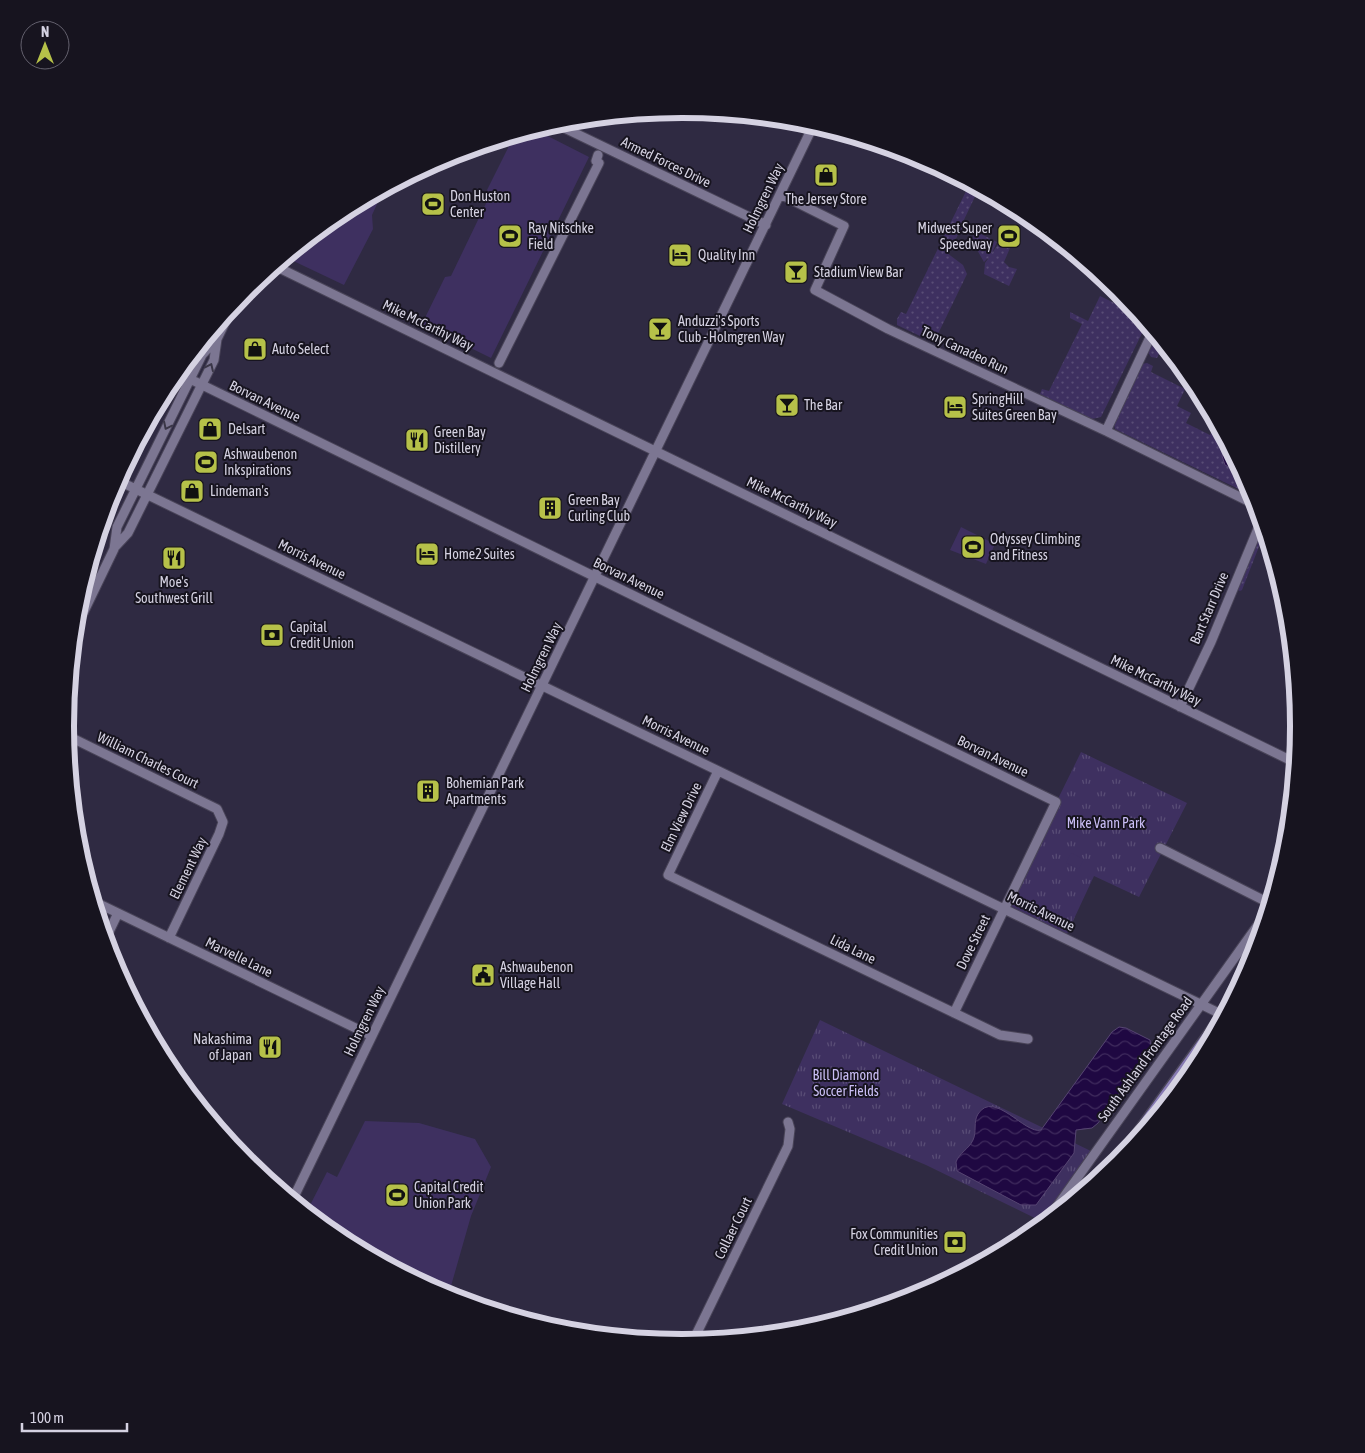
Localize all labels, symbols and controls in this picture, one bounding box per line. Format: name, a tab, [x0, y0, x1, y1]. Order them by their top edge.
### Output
north arrow	[20, 20, 70, 70]
text: N	[41, 24, 49, 40]
street label: Armed Forces Drive	[619, 133, 713, 191]
street label: Holmgren Way	[739, 160, 787, 236]
shop icon: The Jersey Store	[813, 162, 839, 188]
place label: Don Huston Center	[450, 188, 510, 220]
sports icon: Don Huston Center	[420, 191, 446, 217]
place label: The Jersey Store	[785, 191, 867, 207]
place label: Ray Nitschke Field	[528, 220, 594, 252]
place label: Midwest Super Speedway	[918, 220, 993, 252]
sports icon: Ray Nitschke Field	[497, 223, 523, 249]
sports icon: Midwest Super Speedway	[996, 223, 1022, 249]
hotel icon: Quality Inn	[667, 242, 693, 268]
place label: Quality Inn	[698, 247, 755, 263]
bar icon: Stadium View Bar	[783, 259, 809, 285]
place label: Stadium View Bar	[814, 264, 904, 280]
street label: Mike McCarthy Way	[380, 296, 476, 354]
place label: Anduzzi's Sports Club - Holmgren Way	[678, 313, 785, 345]
bar icon: Anduzzi's Sports Club - Holmgren Way	[647, 316, 673, 342]
street label: Tony Canadeo Run	[919, 323, 1011, 377]
shop icon: Auto Select	[242, 336, 268, 362]
place label: Auto Select	[272, 341, 329, 357]
one-way arrow	[204, 363, 215, 372]
street label: Borvan Avenue	[227, 377, 303, 425]
place label: SpringHill Suites Green Bay	[972, 391, 1057, 423]
bar icon: The Bar	[774, 392, 800, 418]
hotel icon: SpringHill Suites Green Bay	[942, 394, 968, 420]
place label: The Bar	[804, 397, 843, 413]
shop icon: Delsart	[197, 416, 223, 442]
one-way arrow	[163, 420, 173, 429]
place label: Delsart	[228, 421, 265, 437]
place label: Green Bay Distillery	[434, 424, 486, 456]
restaurant icon: Green Bay Distillery	[404, 427, 430, 453]
place label: Ashwaubenon Inkspirations	[224, 446, 297, 478]
sports icon: Ashwaubenon Inkspirations	[193, 449, 219, 475]
street label: Mike McCarthy Way	[744, 473, 840, 531]
shop icon: Lindeman's	[179, 478, 205, 504]
place label: Lindeman's	[210, 483, 269, 499]
place label: Green Bay Curling Club	[568, 492, 631, 524]
building icon: Green Bay Curling Club	[537, 495, 563, 521]
place label: Odyssey Climbing and Fitness	[990, 531, 1080, 563]
sports icon: Odyssey Climbing and Fitness	[960, 534, 986, 560]
street label: Morris Avenue	[276, 536, 348, 582]
hotel icon: Home2 Suites	[414, 541, 440, 567]
restaurant icon: Moe's Southwest Grill	[161, 545, 187, 571]
place label: Home2 Suites	[444, 546, 515, 562]
street label: Borvan Avenue	[591, 554, 667, 602]
street label: Bart Starr Drive	[1187, 569, 1231, 647]
place label: Moe's Southwest Grill	[135, 574, 213, 606]
place label: Capital Credit Union	[290, 619, 354, 651]
street label: Holmgren Way	[517, 619, 565, 695]
bank icon: Capital Credit Union	[259, 622, 285, 648]
street label: Mike McCarthy Way	[1108, 651, 1204, 709]
street label: Morris Avenue	[640, 712, 712, 758]
street label: William Charles Court	[95, 729, 201, 791]
street label: Borvan Avenue	[955, 732, 1031, 780]
place label: Bohemian Park Apartments	[446, 775, 524, 807]
building icon: Bohemian Park Apartments	[415, 778, 441, 804]
street label: Elm View Drive	[657, 780, 705, 854]
park label: Mike Vann Park	[1067, 815, 1145, 831]
street label: Element Way	[166, 834, 210, 902]
street label: Morris Avenue	[1005, 888, 1077, 934]
street label: Dove Street	[953, 912, 993, 972]
street label: Lida Lane	[828, 931, 878, 967]
street label: Marvelle Lane	[203, 934, 275, 980]
place label: Ashwaubenon Village Hall	[500, 959, 573, 991]
public building icon: Ashwaubenon Village Hall	[470, 962, 496, 988]
street label: Holmgren Way	[340, 983, 388, 1059]
street label: South Ashland Frontage Road	[1094, 994, 1196, 1124]
place label: Nakashima of Japan	[193, 1031, 252, 1063]
restaurant icon: Nakashima of Japan	[257, 1034, 283, 1060]
park label: Bill Diamond Soccer Fields	[813, 1067, 879, 1099]
place label: Capital Credit Union Park	[414, 1179, 483, 1211]
sports icon: Capital Credit Union Park	[384, 1182, 410, 1208]
street label: Collaer Court	[711, 1194, 755, 1262]
place label: Fox Communities Credit Union	[850, 1226, 938, 1258]
bank icon: Fox Communities Credit Union	[942, 1229, 968, 1255]
scale bar	[22, 1400, 128, 1432]
text: 100 m	[30, 1409, 64, 1426]

